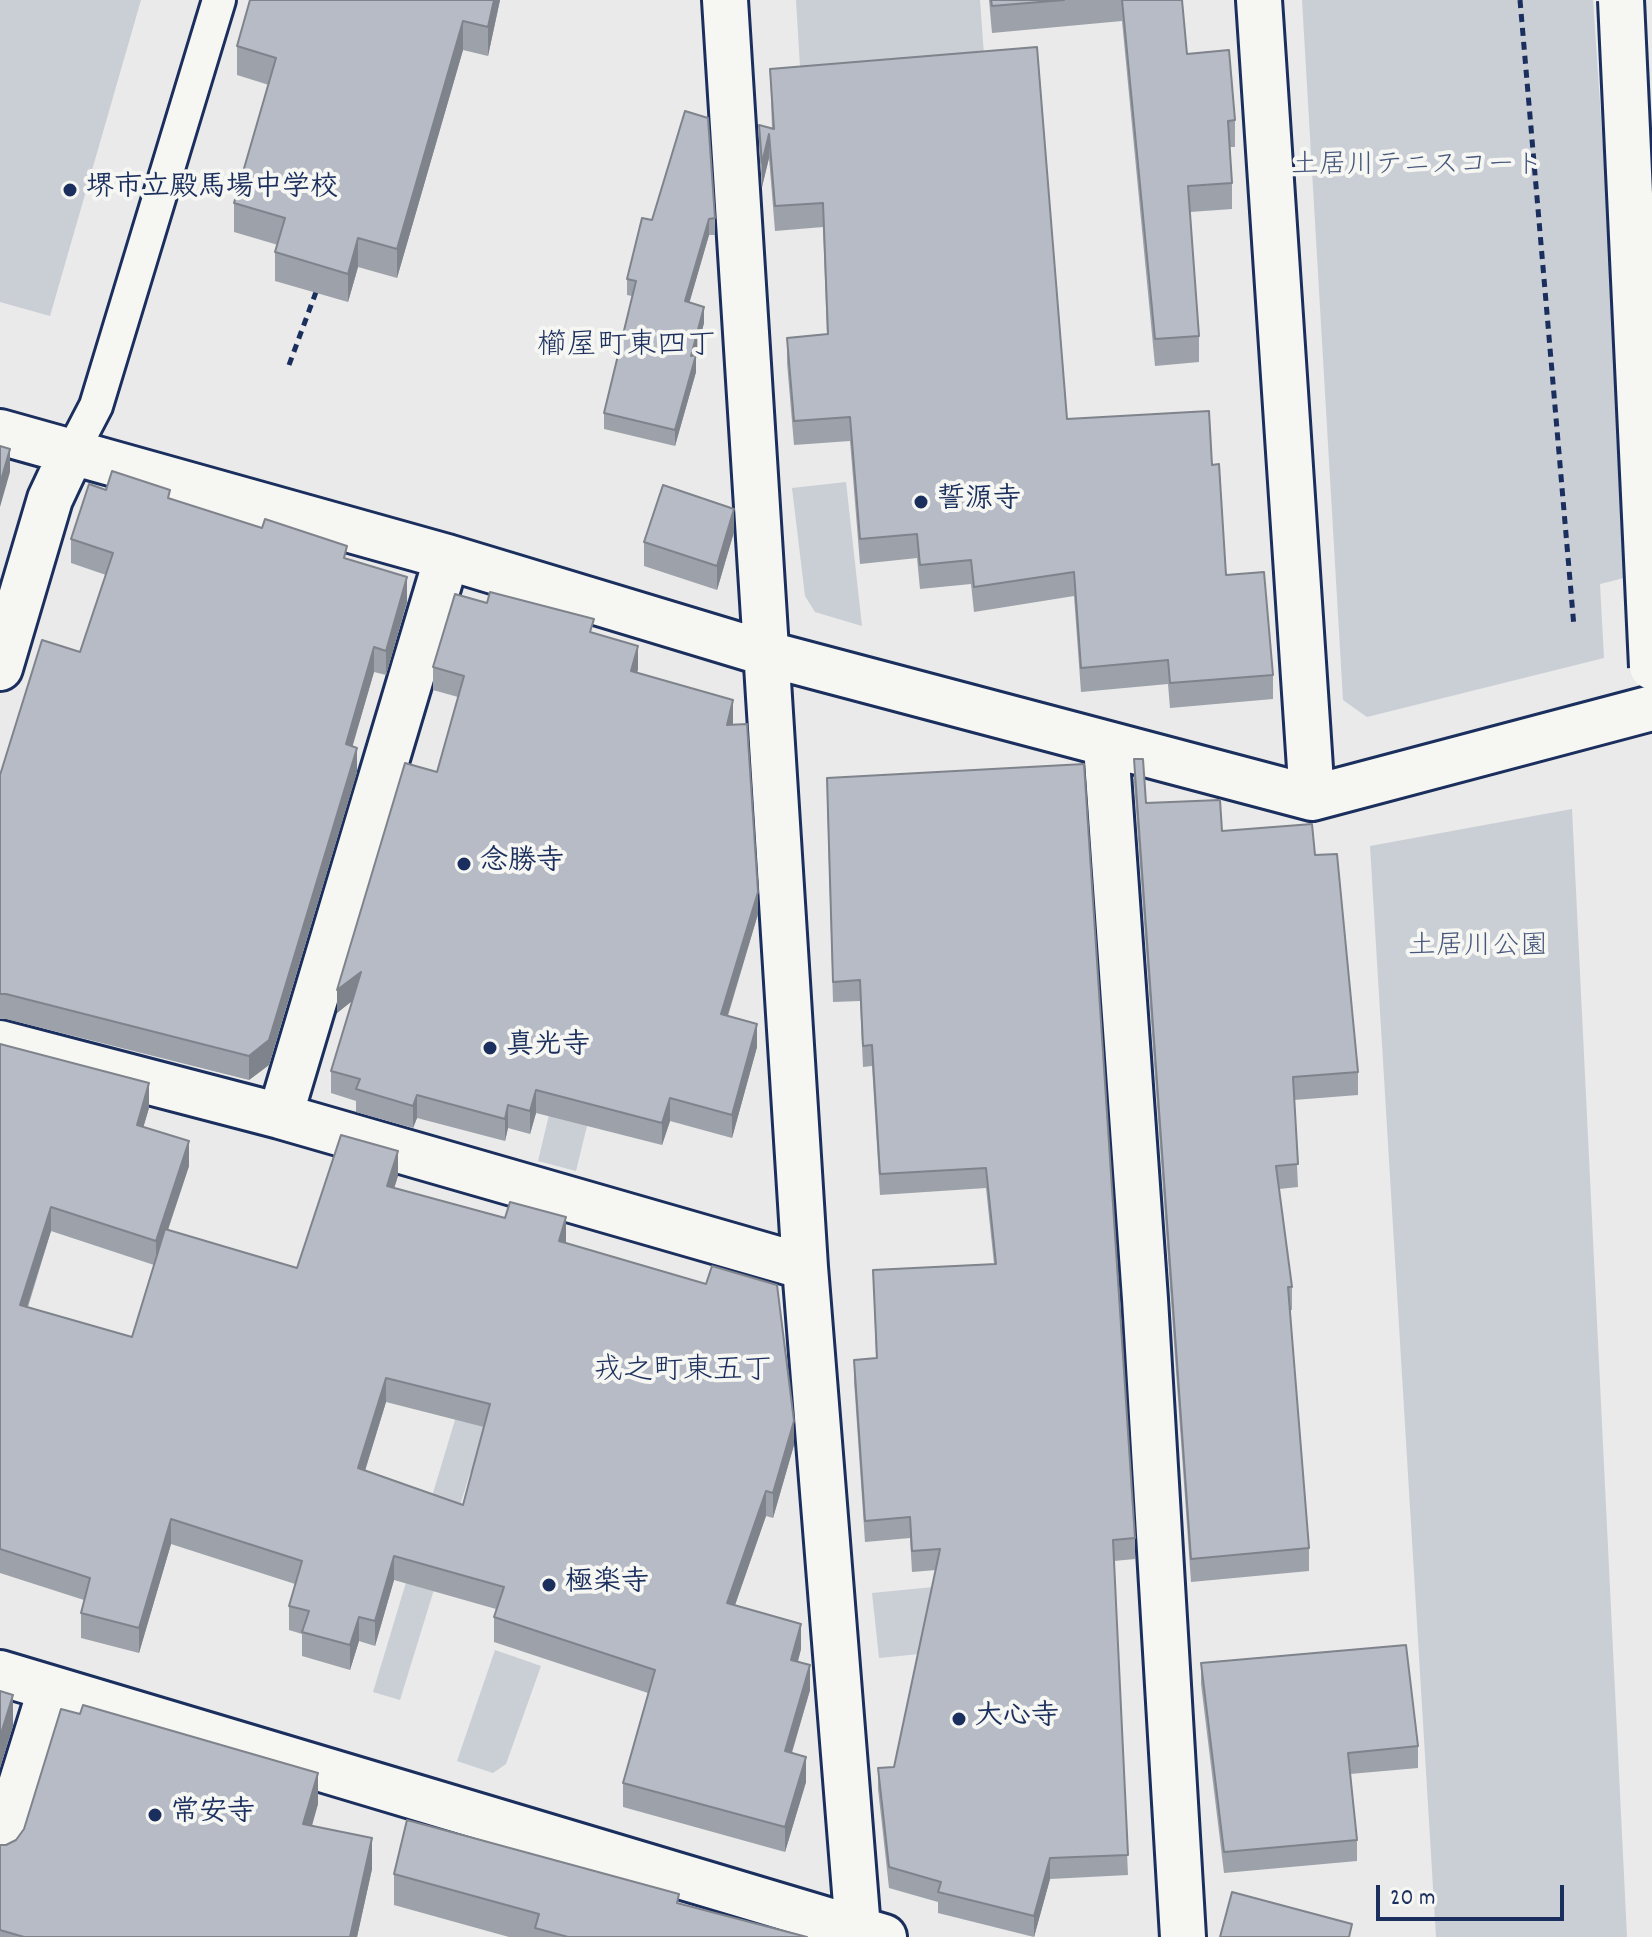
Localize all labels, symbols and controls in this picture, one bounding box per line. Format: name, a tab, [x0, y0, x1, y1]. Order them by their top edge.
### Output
park label: 土居川テニスコート	[1291, 151, 1543, 185]
place label: 堺市立殿馬場中学校	[86, 173, 338, 207]
marker: 堺市立殿馬場中学校	[61, 181, 79, 199]
district label: 櫛屋町東四丁	[537, 331, 717, 367]
place label: 誓源寺	[937, 485, 1021, 519]
marker: 誓源寺	[912, 493, 930, 511]
place label: 念勝寺	[480, 847, 564, 881]
marker: 念勝寺	[455, 855, 473, 873]
park label: 土居川公園	[1408, 932, 1548, 966]
place label: 真光寺	[506, 1031, 590, 1065]
marker: 真光寺	[481, 1039, 499, 1057]
district label: 戎之町東五丁	[593, 1356, 773, 1392]
place label: 極楽寺	[565, 1568, 649, 1602]
marker: 極楽寺	[540, 1576, 558, 1594]
place label: 大心寺	[975, 1702, 1059, 1736]
marker: 大心寺	[950, 1710, 968, 1728]
place label: 常安寺	[171, 1798, 255, 1832]
marker: 常安寺	[146, 1806, 164, 1824]
scale bar	[1380, 1869, 1568, 1919]
text: 20 m	[1390, 1882, 1436, 1916]

